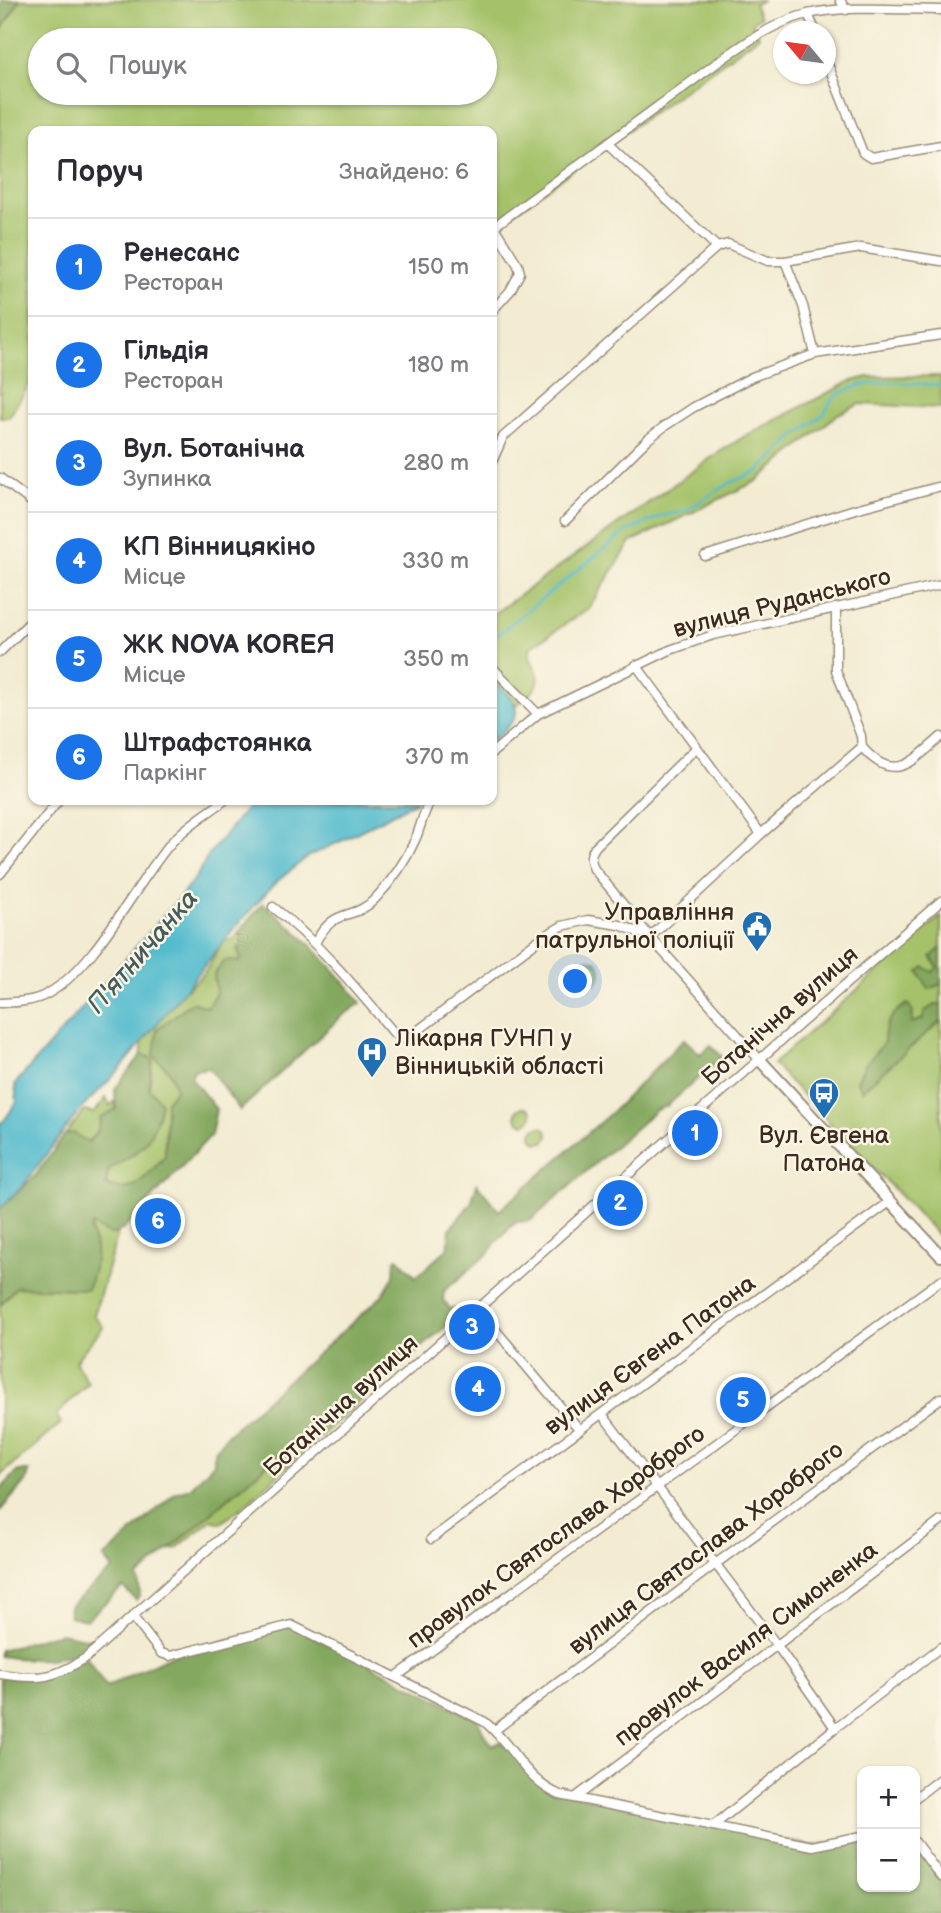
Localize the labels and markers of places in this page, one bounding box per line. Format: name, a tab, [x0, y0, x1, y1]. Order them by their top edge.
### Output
place label: Управління патрульної поліції	[535, 898, 735, 955]
public building icon: Управління патрульної поліції	[740, 909, 774, 953]
place label: Лікарня ГУНП у Вінницькій області	[394, 1024, 604, 1081]
hospital icon: Лікарня ГУНП у Вінницькій області	[355, 1035, 389, 1079]
bus stop icon: Вул. Євгена Патона	[807, 1076, 841, 1120]
pin: 1	[672, 1107, 718, 1159]
place label: Вул. Євгена Патона	[759, 1121, 889, 1178]
pin: 2	[597, 1177, 643, 1229]
pin: 6	[135, 1195, 181, 1247]
pin: 3	[449, 1301, 495, 1353]
pin: 4	[455, 1363, 501, 1415]
pin: 5	[720, 1374, 766, 1426]

